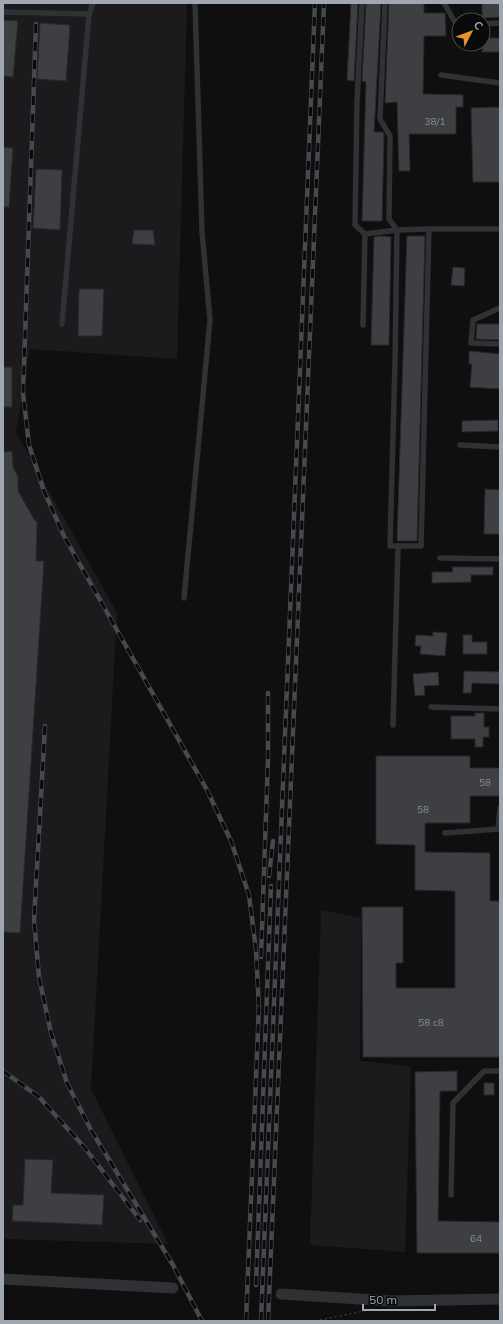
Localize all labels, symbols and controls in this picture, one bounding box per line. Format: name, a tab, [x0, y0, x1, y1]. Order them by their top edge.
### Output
north arrow	[451, 12, 491, 52]
text: С	[471, 18, 486, 33]
house number: 38/1	[425, 115, 445, 128]
house number: 58	[479, 776, 491, 789]
house number: 58	[417, 803, 429, 816]
house number: 58 с8	[418, 1016, 444, 1029]
house number: 64	[470, 1232, 482, 1245]
scale bar	[363, 1286, 435, 1312]
text: 50 m	[369, 1292, 397, 1307]

